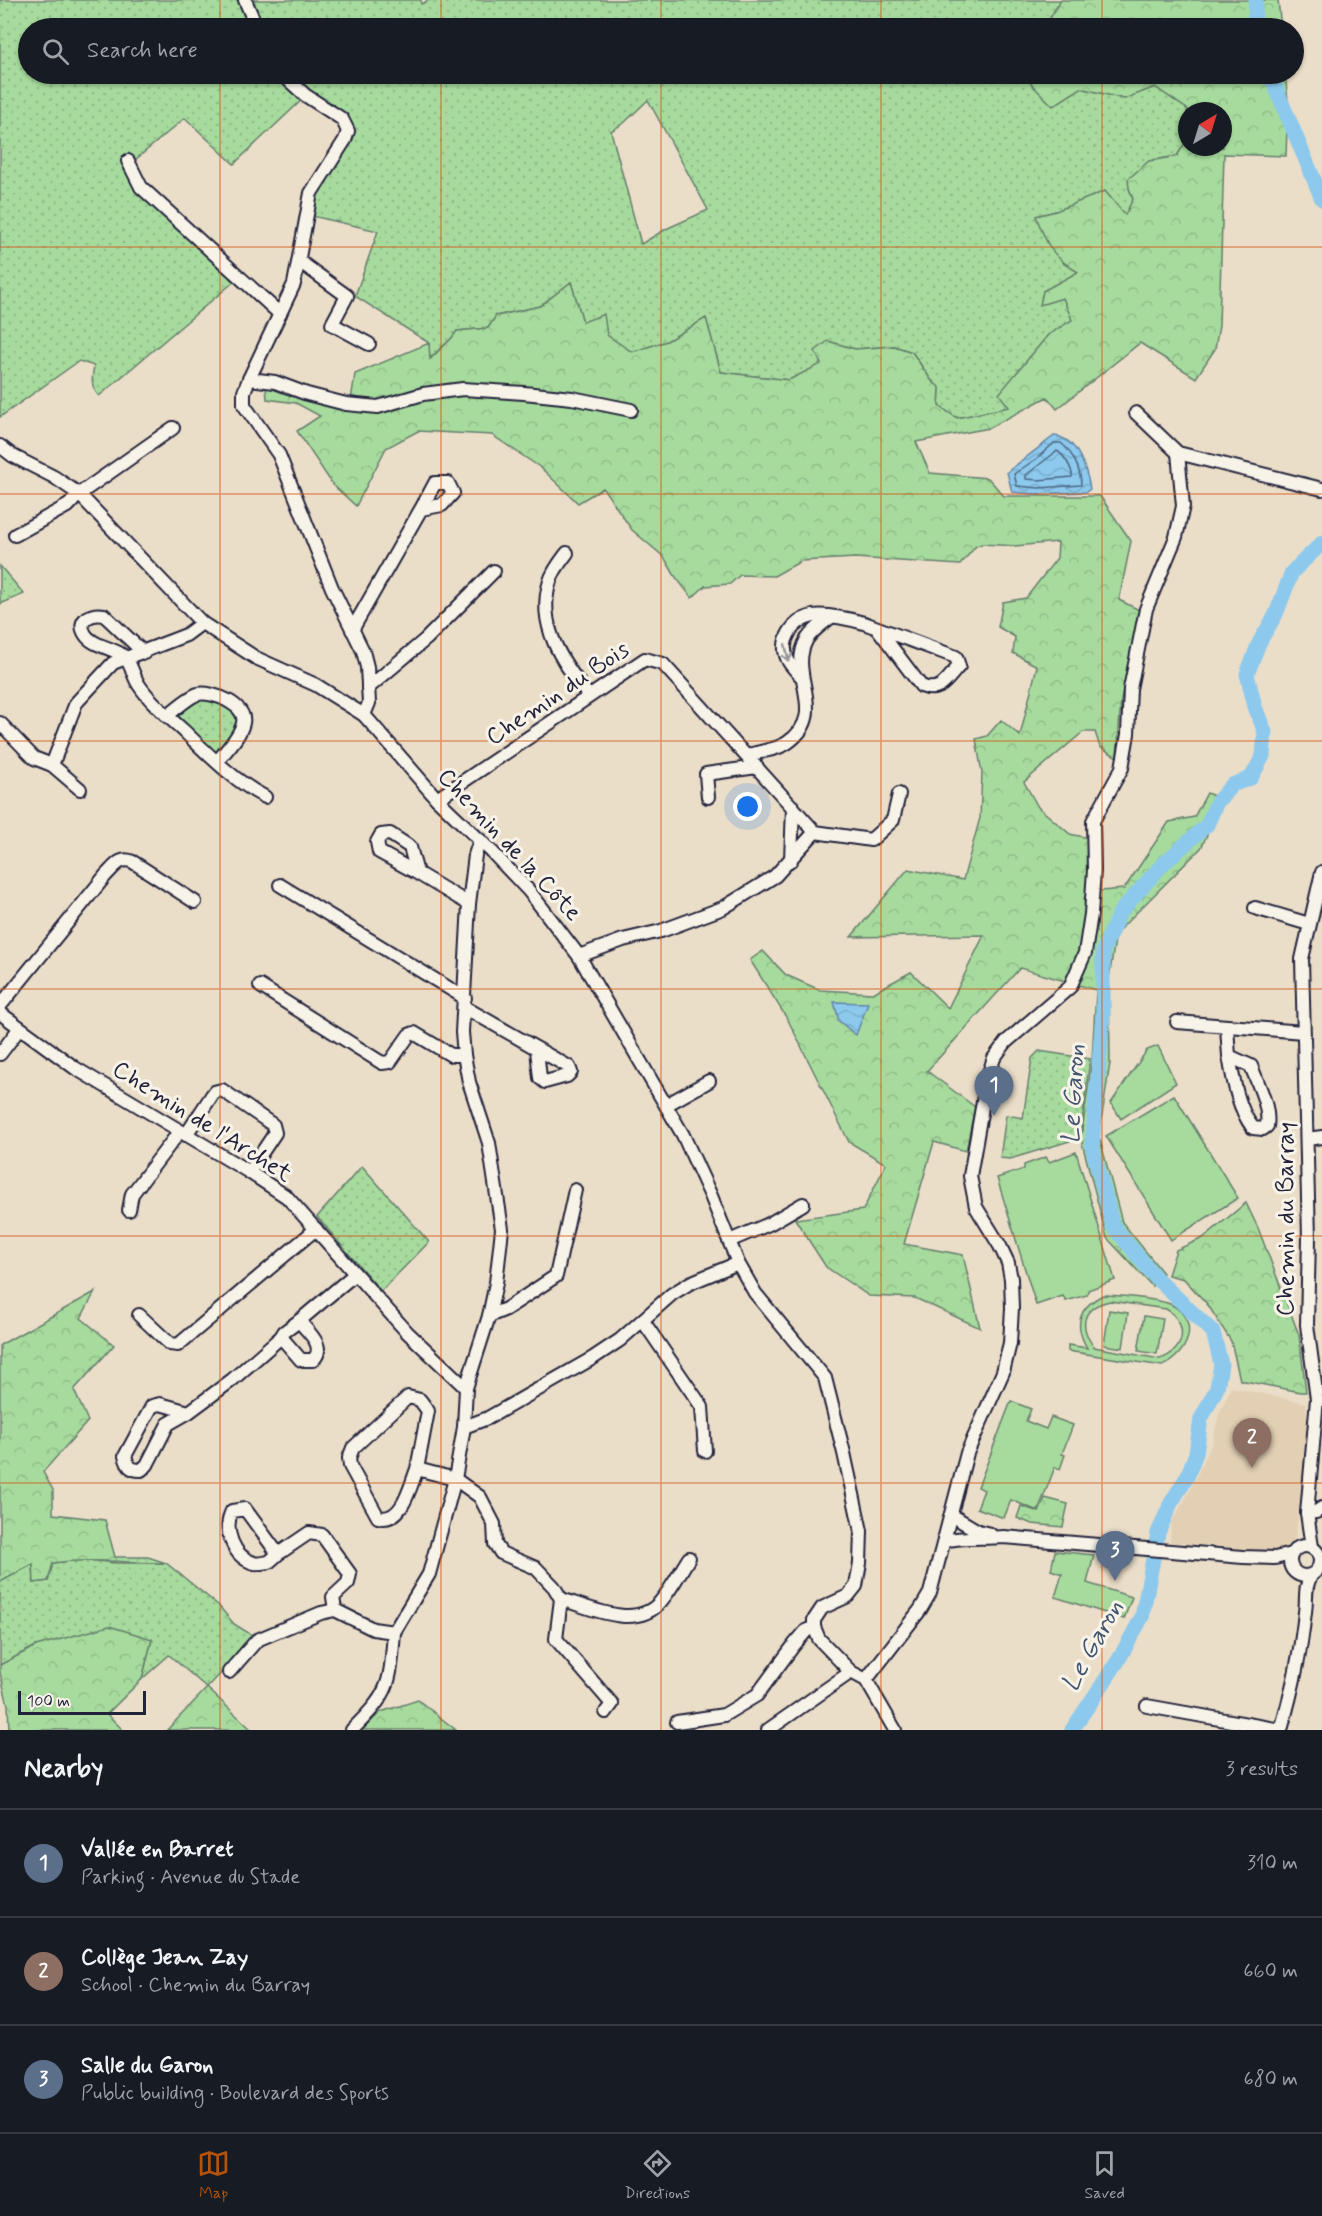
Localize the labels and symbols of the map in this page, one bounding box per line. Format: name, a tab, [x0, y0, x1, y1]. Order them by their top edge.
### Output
north arrow	[1178, 102, 1232, 156]
street label: Chemin du Bois	[480, 634, 636, 753]
one-way arrow	[782, 643, 794, 662]
street label: Chemin de la Côte	[430, 762, 588, 928]
your location	[733, 792, 762, 821]
water label: Le Garon	[1054, 1043, 1094, 1145]
street label: Chemin de l'Archet	[106, 1054, 298, 1190]
pin: 1	[974, 1066, 1014, 1116]
street label: Chemin du Barray	[1271, 1122, 1302, 1316]
pin: 2	[1232, 1418, 1272, 1468]
pin: 3	[1096, 1532, 1134, 1581]
water label: Le Garon	[1054, 1594, 1132, 1698]
scale bar	[18, 1688, 146, 1716]

